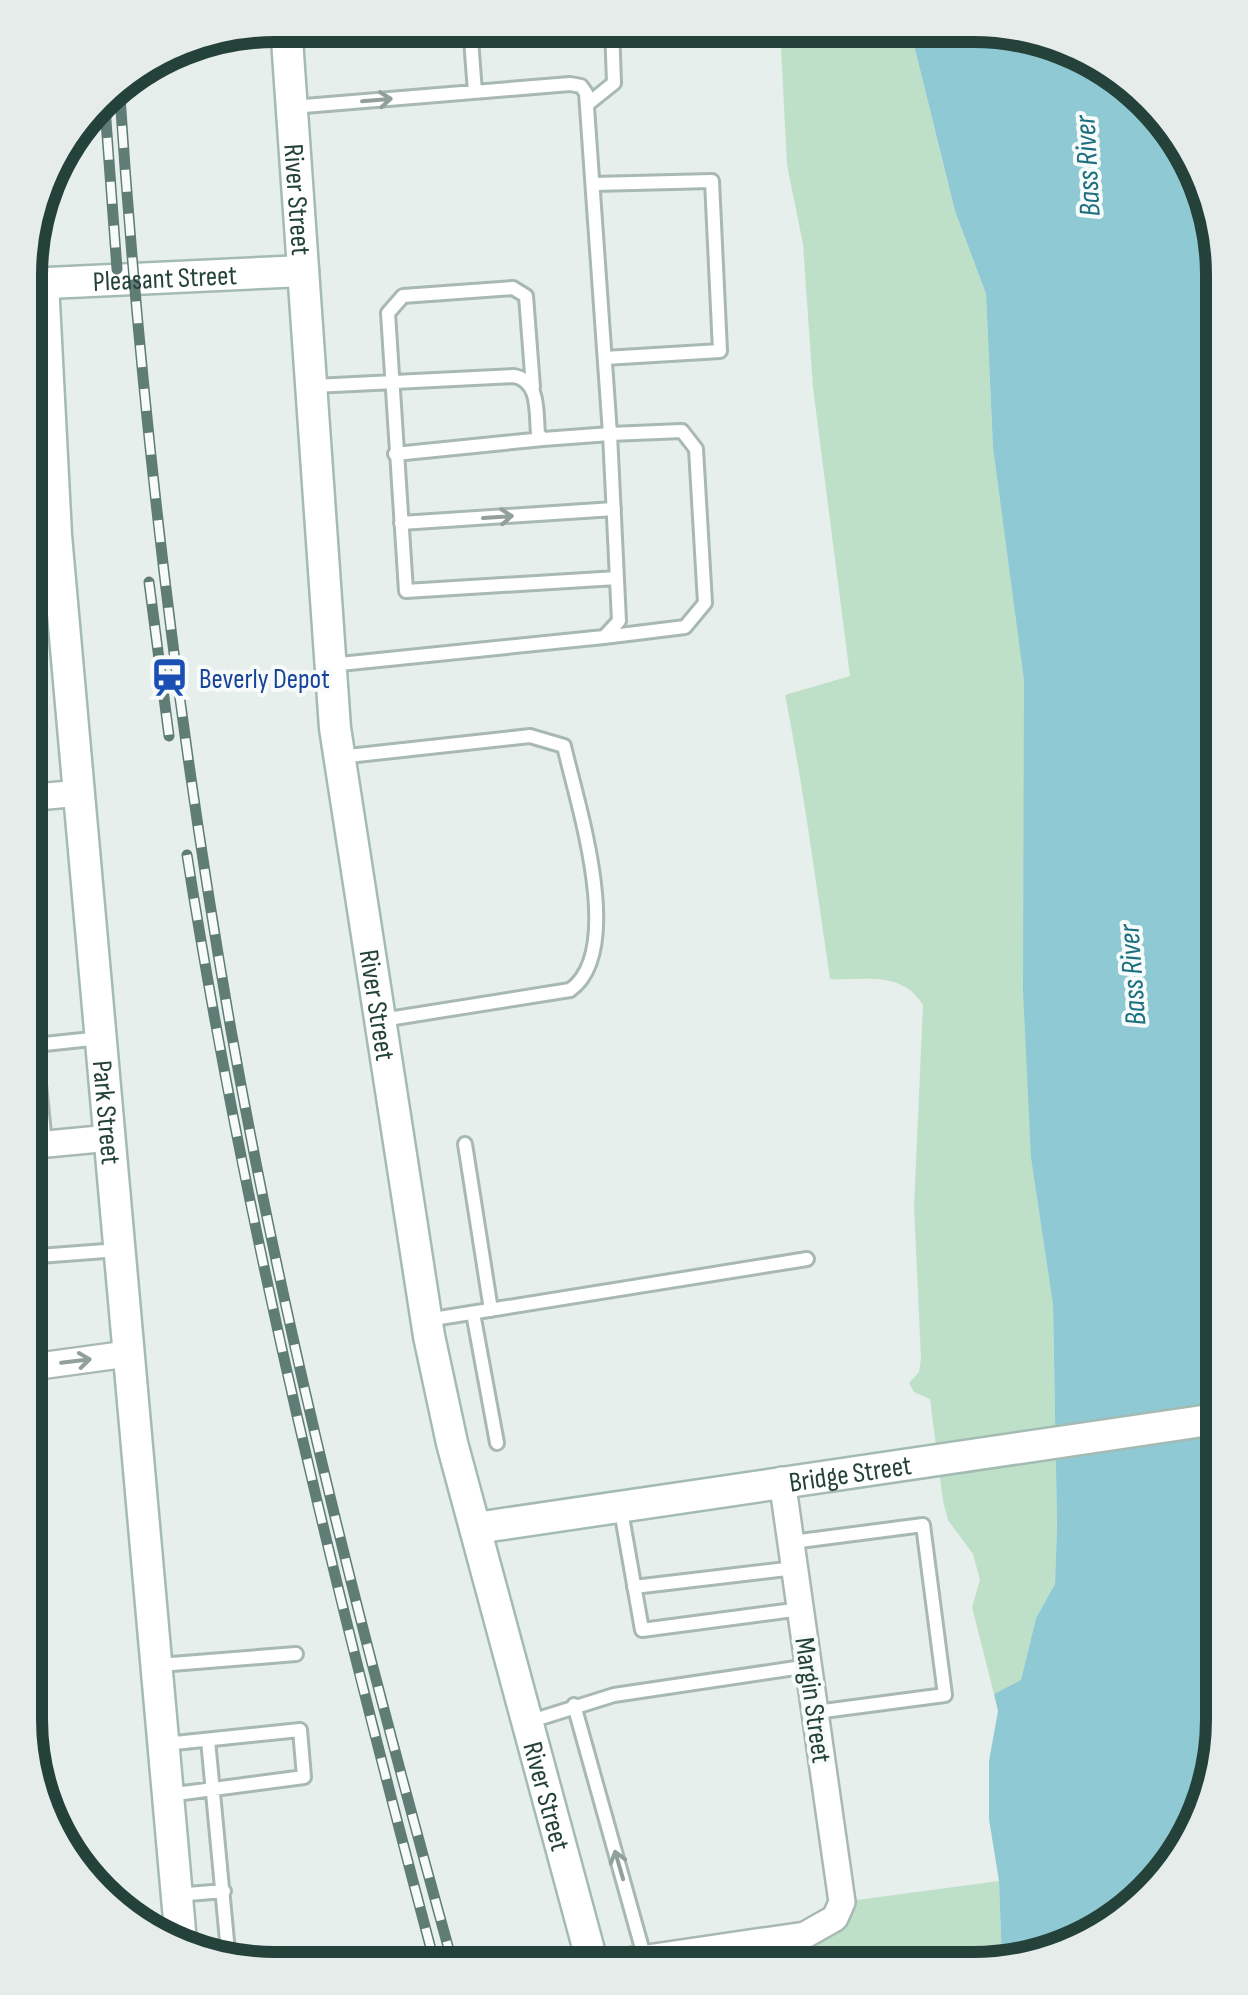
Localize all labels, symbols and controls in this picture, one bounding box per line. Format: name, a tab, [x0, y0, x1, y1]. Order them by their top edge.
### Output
one-way arrow	[361, 90, 393, 109]
water label: Bass River	[1067, 113, 1109, 217]
street label: River Street	[276, 143, 317, 257]
street label: Pleasant Street	[92, 259, 238, 299]
one-way arrow	[481, 507, 513, 526]
station icon: Beverly Depot	[148, 657, 190, 699]
place label: Beverly Depot	[199, 663, 330, 696]
water label: Bass River	[1111, 922, 1154, 1027]
street label: River Street	[352, 948, 401, 1063]
street label: Park Street	[85, 1059, 127, 1166]
one-way arrow	[60, 1351, 92, 1369]
street label: Bridge Street	[787, 1449, 914, 1500]
street label: Margin Street	[787, 1635, 838, 1765]
street label: River Street	[515, 1738, 576, 1855]
one-way arrow	[608, 1850, 627, 1881]

